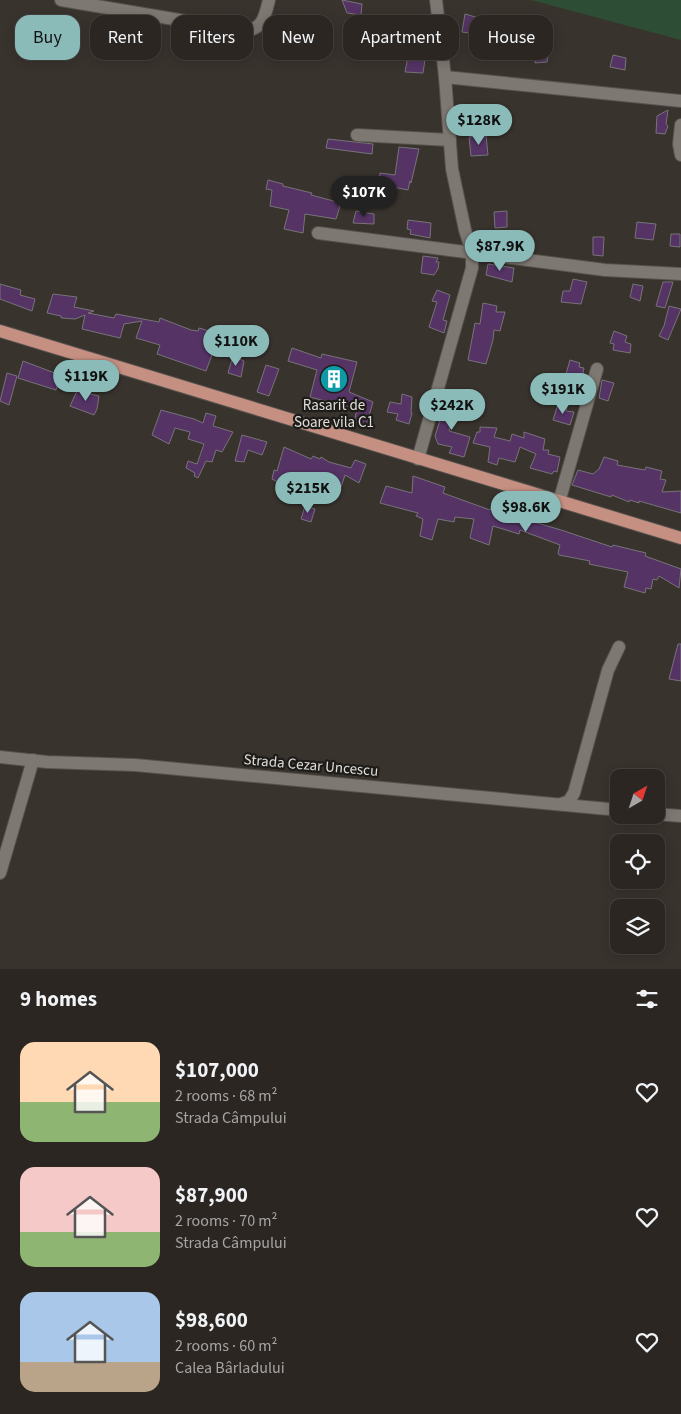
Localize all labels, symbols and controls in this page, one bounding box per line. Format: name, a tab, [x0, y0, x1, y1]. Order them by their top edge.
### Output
chip: Buy	[15, 15, 80, 60]
chip: Rent	[90, 15, 161, 60]
chip: Filters	[171, 15, 253, 60]
chip: New	[263, 15, 333, 60]
chip: Apartment	[343, 15, 459, 60]
chip: House	[469, 15, 553, 60]
pin: $128K	[444, 104, 514, 146]
text: $128K	[457, 109, 501, 131]
pin: $107K	[329, 176, 399, 218]
text: $107K	[342, 181, 386, 203]
pin: $87.9K	[459, 230, 541, 272]
text: $87.9K	[476, 235, 524, 257]
pin: $110K	[201, 324, 271, 367]
text: $110K	[214, 330, 258, 352]
pin: $119K	[51, 360, 121, 402]
building icon: Rasarit de Soare vila C1	[319, 364, 349, 394]
text: $119K	[64, 365, 108, 387]
pin: $191K	[528, 372, 598, 415]
text: $191K	[541, 378, 585, 400]
pin: $242K	[417, 388, 487, 431]
text: $242K	[430, 394, 474, 416]
place label: Rasarit de Soare vila C1	[294, 395, 374, 433]
pin: $215K	[273, 472, 343, 514]
text: $215K	[286, 477, 330, 499]
pin: $98.6K	[485, 490, 567, 533]
text: $98.6K	[502, 496, 550, 518]
street label: Strada Cezar Uncescu	[243, 749, 379, 782]
north arrow	[610, 769, 665, 824]
map controls	[610, 769, 665, 954]
button: locate	[610, 834, 665, 889]
button: layers	[610, 899, 665, 954]
text: 9 homes	[20, 984, 97, 1014]
icon: filters	[633, 985, 661, 1013]
text: $107,000	[175, 1055, 259, 1085]
icon: home	[60, 1062, 120, 1122]
icon: heart	[633, 1078, 661, 1106]
text: 2 rooms · 68 m²	[175, 1085, 277, 1107]
text: Strada Câmpului	[175, 1107, 287, 1129]
text: $87,900	[175, 1180, 248, 1210]
icon: home	[60, 1187, 120, 1247]
icon: heart	[633, 1203, 661, 1231]
text: 2 rooms · 70 m²	[175, 1210, 277, 1232]
text: Strada Câmpului	[175, 1232, 287, 1254]
text: $98,600	[175, 1305, 248, 1335]
icon: home	[60, 1312, 120, 1372]
icon: heart	[633, 1328, 661, 1356]
text: 2 rooms · 60 m²	[175, 1335, 277, 1357]
text: Calea Bârladului	[175, 1357, 285, 1379]

